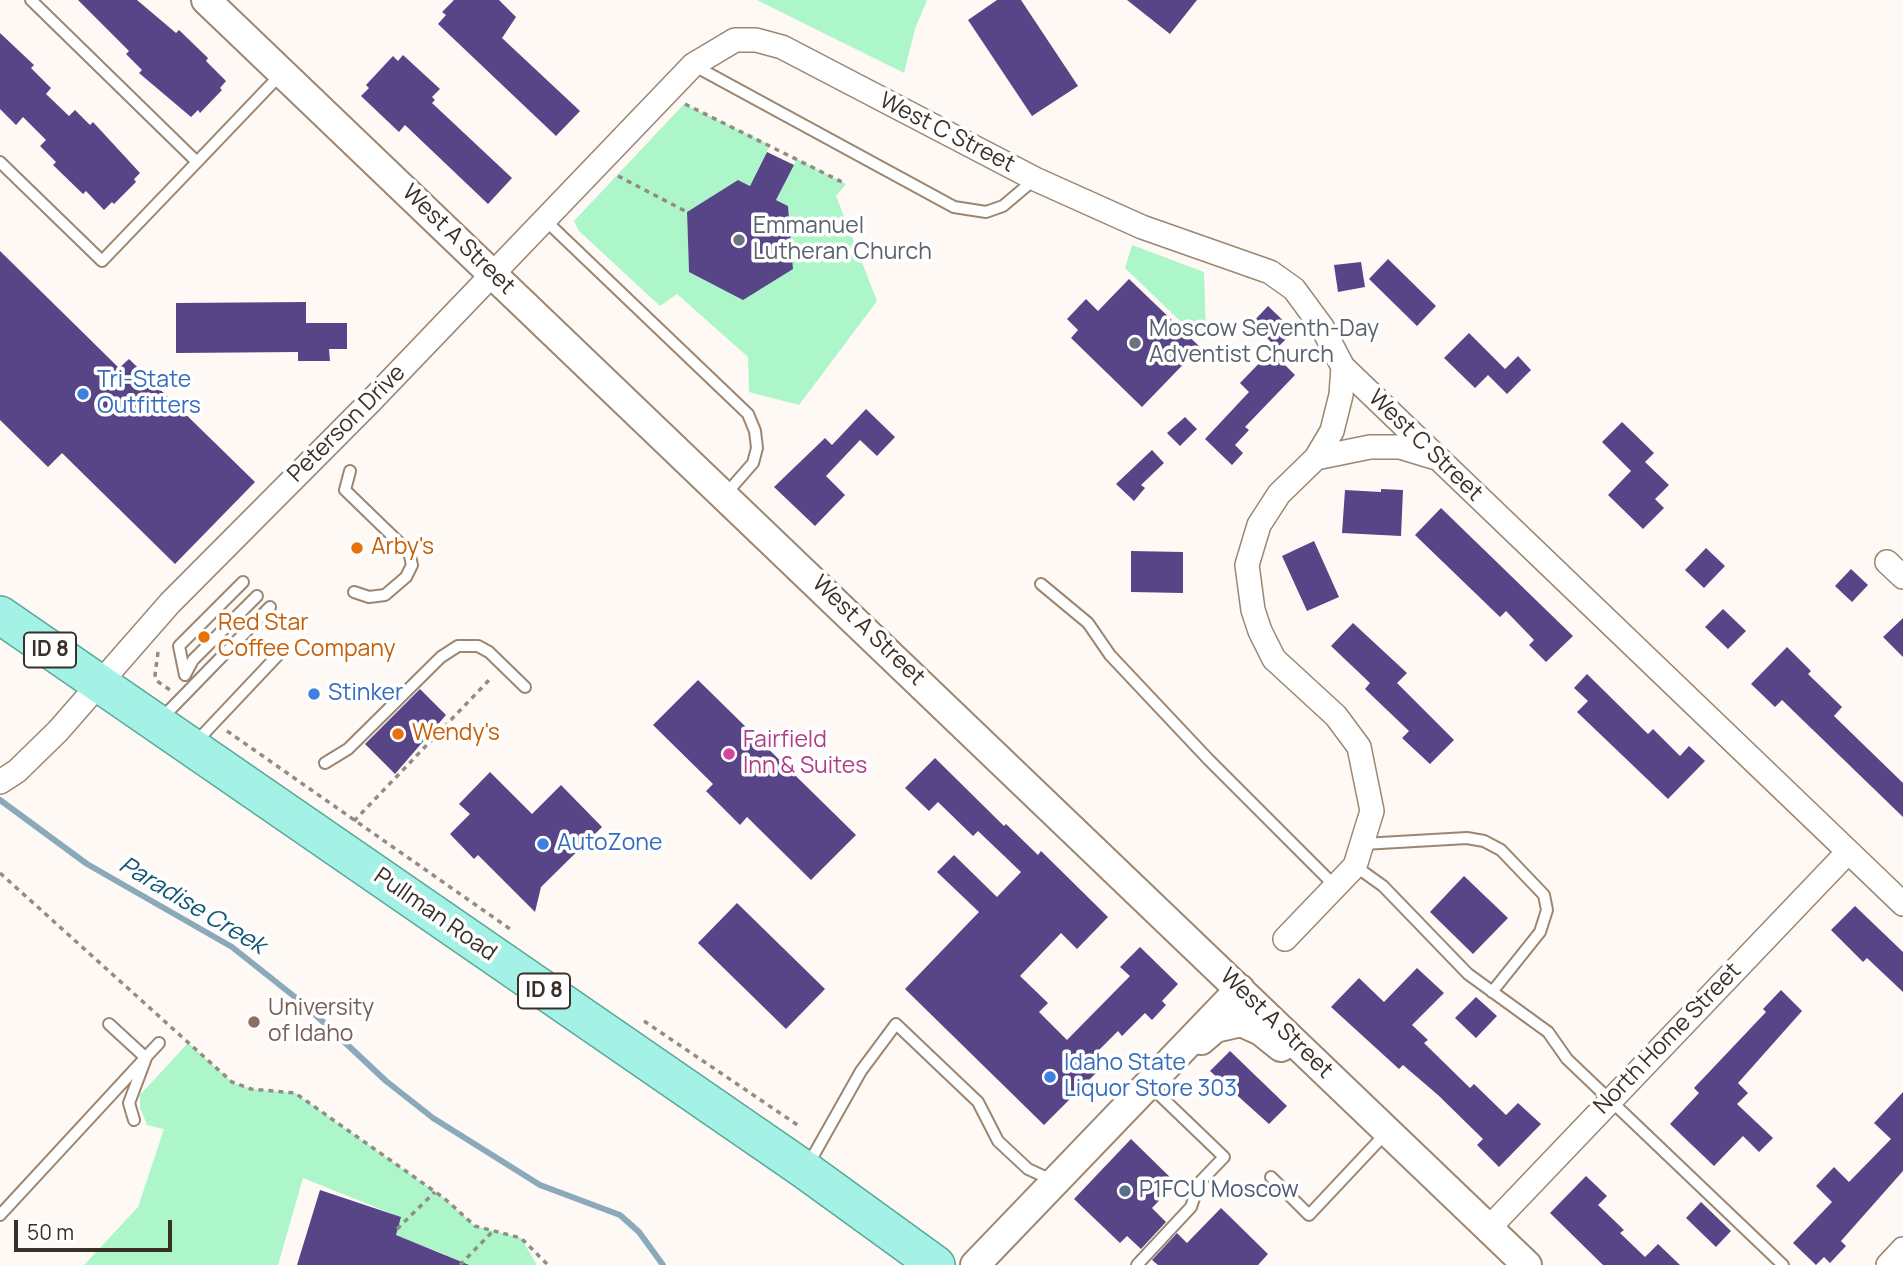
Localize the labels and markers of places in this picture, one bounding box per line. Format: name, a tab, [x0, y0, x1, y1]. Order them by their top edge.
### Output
place label: Emmanuel Lutheran Church	[753, 213, 932, 267]
marker: Emmanuel Lutheran Church	[731, 232, 747, 248]
place label: Moscow Seventh-Day Adventist Church	[1149, 316, 1379, 370]
marker: Moscow Seventh-Day Adventist Church	[1127, 335, 1143, 351]
place label: Tri-State Outfitters	[97, 367, 201, 421]
marker: Tri-State Outfitters	[75, 386, 91, 402]
place label: Arby's	[371, 534, 434, 562]
marker: Arby's	[349, 540, 365, 556]
place label: Red Star Coffee Company	[218, 610, 396, 664]
marker: Red Star Coffee Company	[196, 629, 212, 645]
place label: Stinker	[328, 680, 403, 708]
marker: Stinker	[306, 686, 322, 702]
place label: Wendy's	[412, 720, 500, 748]
marker: Wendy's	[390, 726, 406, 742]
place label: Fairfield Inn & Suites	[743, 727, 867, 781]
marker: Fairfield Inn & Suites	[721, 746, 737, 762]
place label: AutoZone	[557, 830, 662, 858]
marker: AutoZone	[535, 836, 551, 852]
place label: University of Idaho	[268, 995, 374, 1049]
marker: University of Idaho	[246, 1014, 262, 1030]
place label: Idaho State Liquor Store 303	[1064, 1050, 1237, 1104]
marker: Idaho State Liquor Store 303	[1042, 1069, 1058, 1085]
place label: P1FCU Moscow	[1139, 1177, 1299, 1205]
marker: P1FCU Moscow	[1117, 1183, 1133, 1199]

